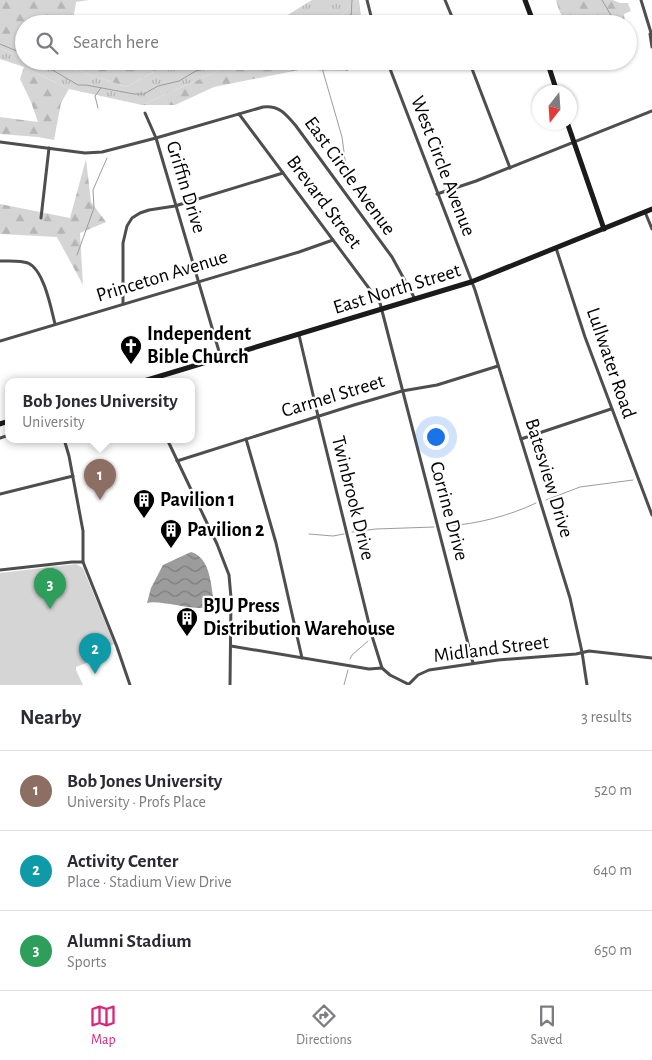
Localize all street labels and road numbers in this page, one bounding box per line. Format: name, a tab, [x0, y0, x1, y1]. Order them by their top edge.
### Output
street label: West Circle Avenue	[407, 93, 479, 239]
street label: East Circle Avenue	[301, 113, 399, 239]
street label: Griffin Drive	[163, 139, 209, 235]
street label: Brevard Street	[283, 152, 366, 253]
street label: Princeton Avenue	[94, 247, 230, 305]
street label: East North Street	[331, 260, 464, 318]
street label: Lullwater Road	[583, 305, 639, 421]
street label: Carmel Street	[279, 371, 387, 421]
street label: Batesview Drive	[521, 416, 577, 540]
street label: Twinbrook Drive	[328, 434, 378, 562]
street label: Corrine Drive	[426, 459, 472, 563]
street label: Midland Street	[432, 632, 550, 666]

